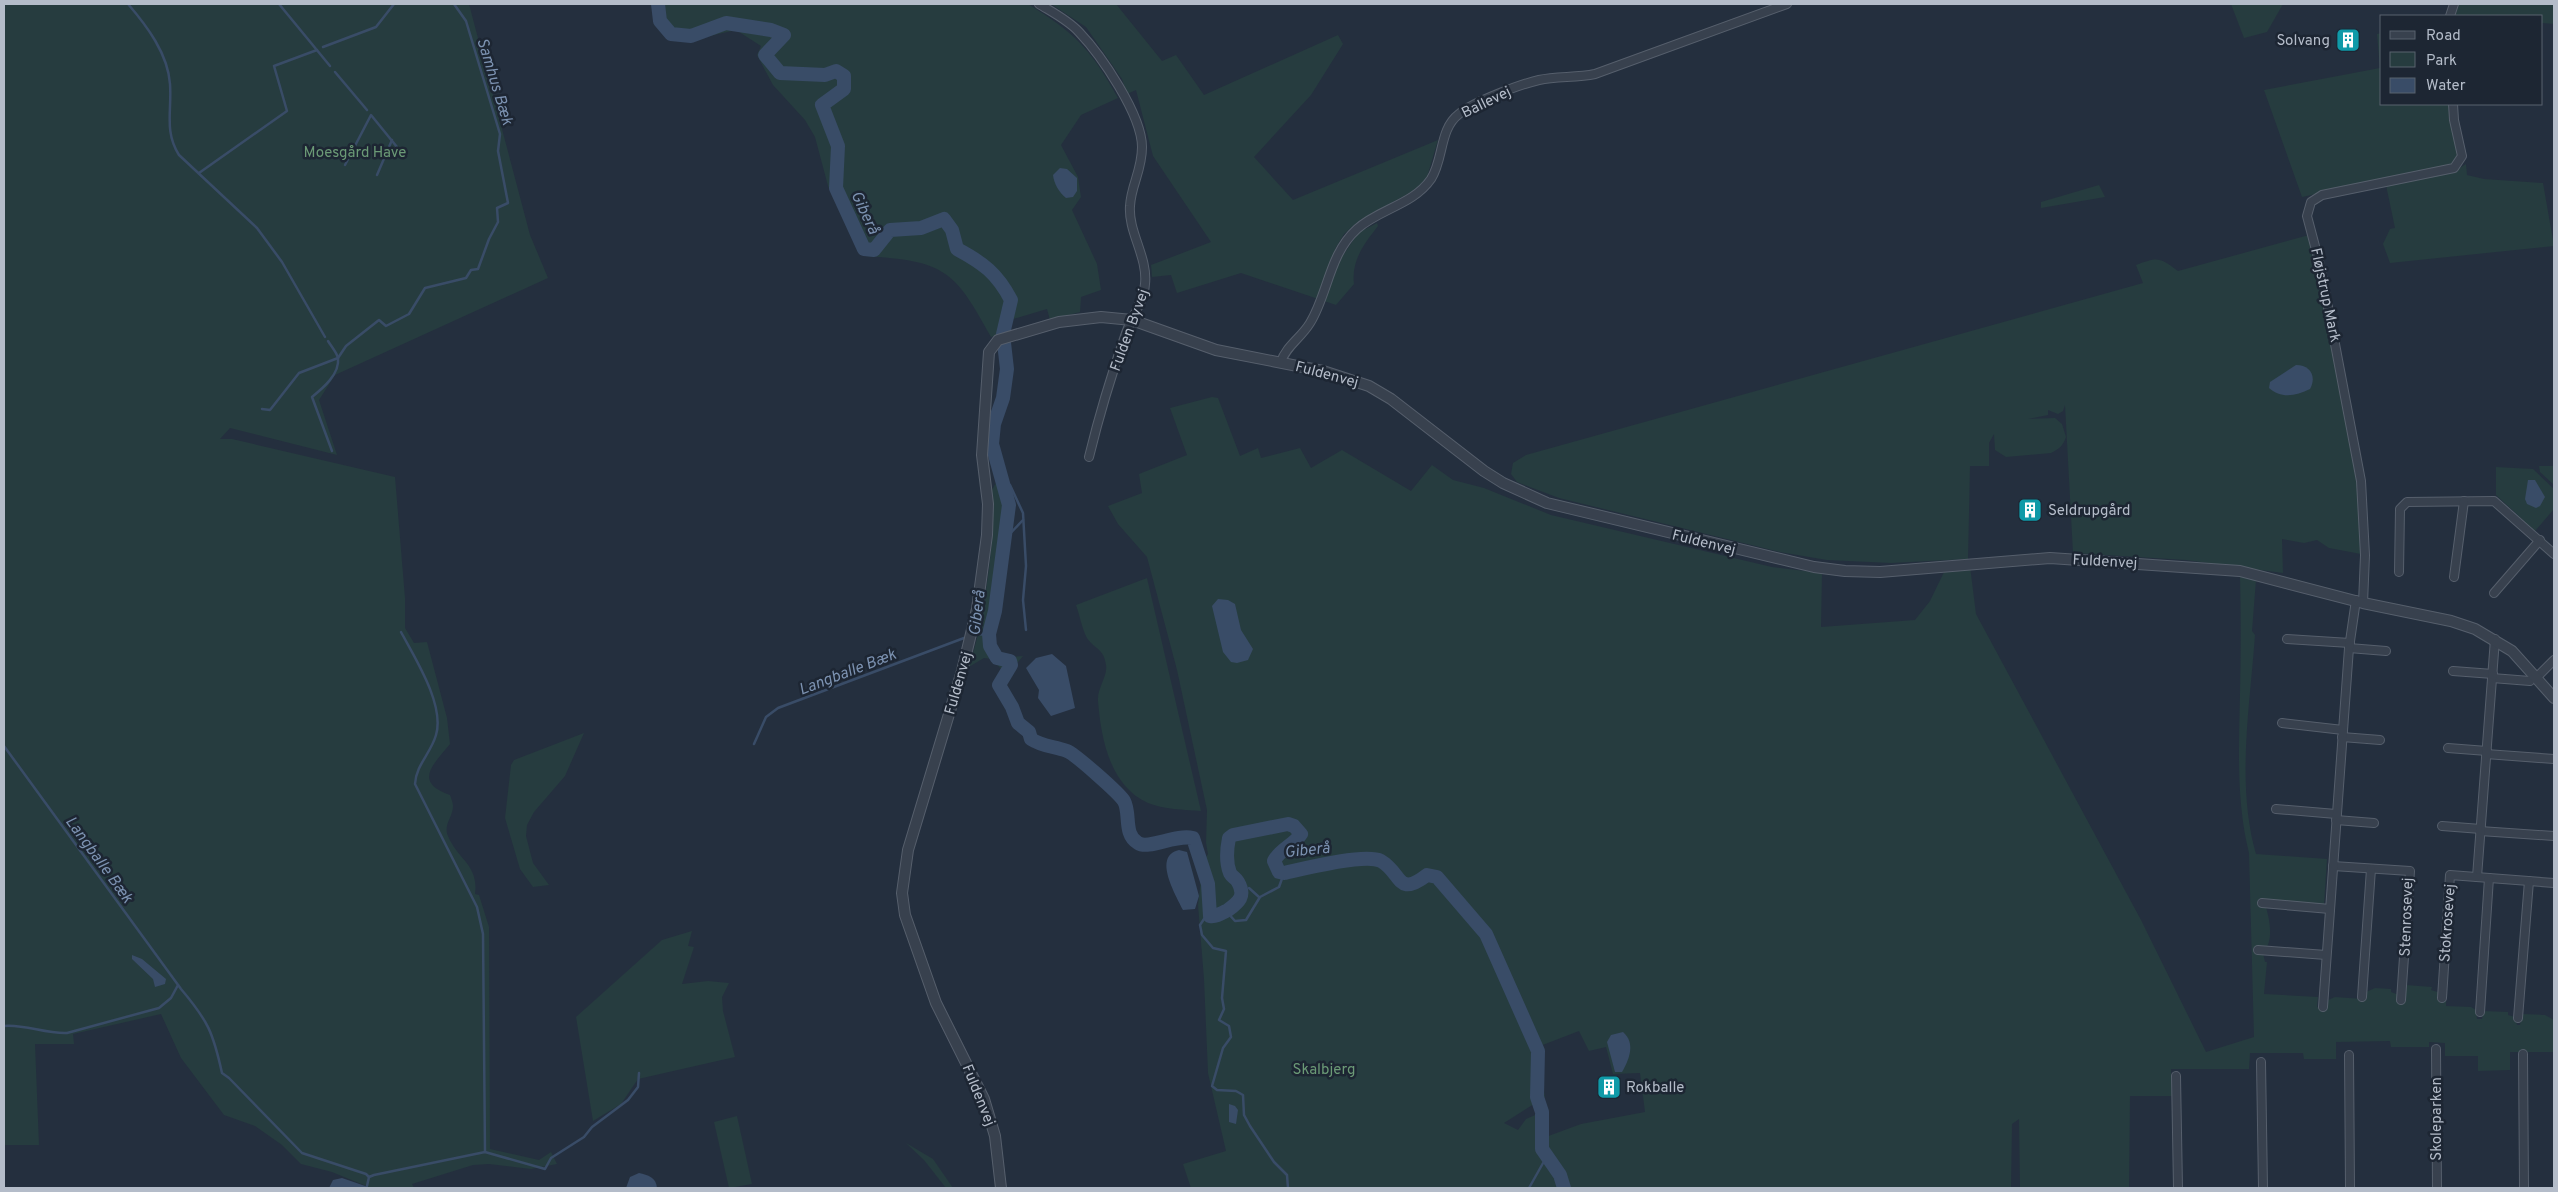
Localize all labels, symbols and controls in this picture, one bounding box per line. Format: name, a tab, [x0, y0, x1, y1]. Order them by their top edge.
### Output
legend	[2380, 15, 2543, 105]
building icon: Solvang	[2335, 27, 2361, 53]
text: Road	[2426, 27, 2461, 46]
place label: Solvang	[2276, 32, 2330, 51]
water label: Samhus Bæk	[471, 36, 517, 129]
text: Park	[2426, 52, 2457, 71]
text: Water	[2426, 77, 2466, 96]
street label: Ballevej	[1459, 83, 1515, 124]
park label: Moesgård Have	[304, 144, 406, 163]
water label: Giberå	[845, 188, 883, 238]
street label: Fløjstrup Mark	[2305, 246, 2344, 344]
street label: Fulden Byvej	[1107, 287, 1154, 374]
street label: Fuldenvej	[1293, 358, 1360, 393]
building icon: Seldrupgård	[2017, 497, 2043, 523]
place label: Seldrupgård	[2048, 502, 2130, 521]
street label: Fuldenvej	[1670, 526, 1737, 561]
street label: Fuldenvej	[2072, 551, 2138, 574]
water label: Giberå	[965, 589, 991, 637]
water label: Langballe Bæk	[796, 645, 900, 701]
street label: Fuldenvej	[941, 650, 978, 717]
water label: Langballe Bæk	[60, 813, 137, 908]
water label: Giberå	[1283, 839, 1332, 863]
street label: Stenrosevej	[2397, 877, 2418, 957]
street label: Stokrosevej	[2436, 883, 2461, 963]
park label: Skalbjerg	[1293, 1061, 1355, 1080]
street label: Fuldenvej	[957, 1062, 999, 1129]
building icon: Rokballe	[1596, 1074, 1622, 1100]
street label: Skoleparken	[2428, 1077, 2447, 1161]
place label: Rokballe	[1626, 1079, 1684, 1098]

